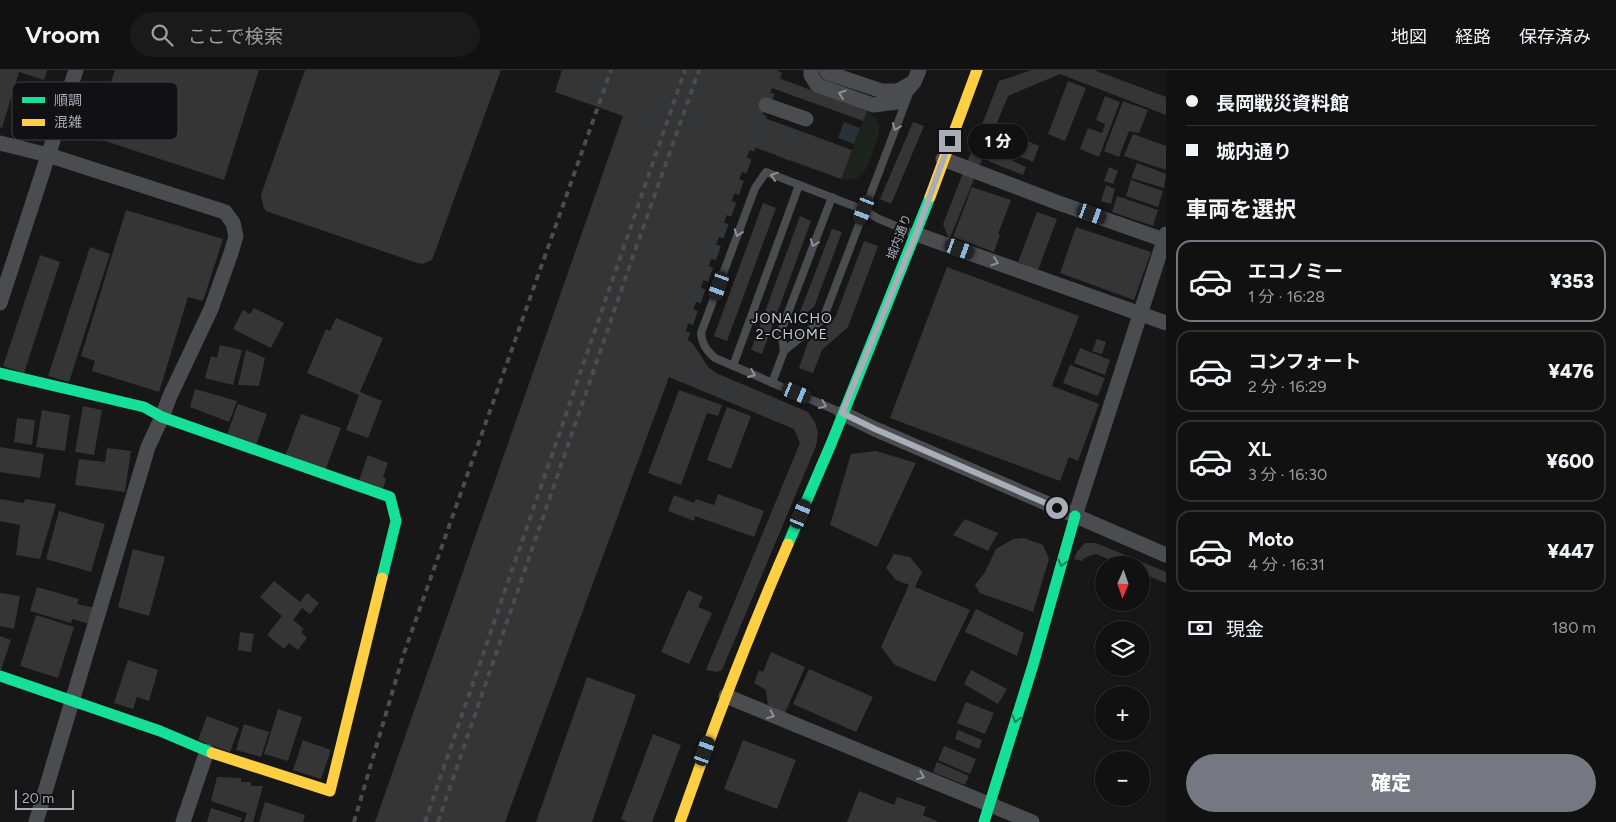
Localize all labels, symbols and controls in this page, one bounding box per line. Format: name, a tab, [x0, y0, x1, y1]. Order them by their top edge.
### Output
search box	[130, 12, 480, 57]
text: Vroom	[25, 20, 100, 49]
icon: search	[148, 21, 176, 49]
text: ここで検索	[188, 25, 283, 48]
text: 地図	[1391, 26, 1427, 48]
text: 経路	[1455, 26, 1491, 48]
text: 保存済み	[1519, 26, 1591, 48]
legend	[12, 82, 178, 140]
one-way arrow	[838, 90, 846, 100]
text: 順調	[54, 92, 82, 109]
text: 長岡戦災資料館	[1216, 92, 1349, 115]
text: 混雑	[54, 114, 82, 131]
one-way arrow	[892, 122, 902, 131]
callout: 1 分	[968, 124, 1028, 158]
route end	[939, 130, 961, 152]
text: 1 分	[985, 132, 1011, 151]
text: 城内通り	[1216, 140, 1292, 163]
one-way arrow	[770, 171, 779, 181]
car	[851, 193, 876, 227]
text: 車両を選択	[1186, 196, 1296, 223]
car	[1075, 202, 1108, 226]
street label: 城内通り	[884, 212, 914, 262]
one-way arrow	[734, 228, 744, 237]
car	[943, 237, 976, 261]
one-way arrow	[810, 238, 820, 247]
one-way arrow	[990, 256, 998, 266]
icon: car	[1188, 259, 1233, 304]
text: エコノミー	[1248, 260, 1343, 283]
car	[706, 269, 731, 303]
text: ¥353	[1550, 270, 1594, 293]
text: 1 分 · 16:28	[1248, 287, 1325, 306]
district label: JONAICHO 2-CHOME	[751, 310, 833, 343]
icon: car	[1188, 349, 1233, 394]
text: コンフォート	[1248, 350, 1361, 373]
text: ¥476	[1548, 360, 1594, 383]
one-way arrow	[747, 368, 756, 379]
text: 2 分 · 16:29	[1248, 377, 1327, 396]
car	[780, 380, 813, 406]
one-way arrow	[818, 398, 827, 409]
text: XL	[1248, 438, 1271, 461]
icon: car	[1188, 439, 1233, 484]
text: ¥600	[1546, 450, 1594, 473]
text: 3 分 · 16:30	[1248, 465, 1327, 484]
car	[788, 497, 813, 531]
route start	[1046, 497, 1068, 519]
text: Moto	[1248, 528, 1294, 551]
icon: car	[1188, 529, 1233, 574]
text: ¥447	[1547, 540, 1594, 563]
text: 4 分 · 16:31	[1248, 555, 1325, 574]
north arrow	[1095, 556, 1150, 611]
map controls	[1095, 556, 1150, 806]
one-way arrow	[1057, 558, 1067, 566]
icon: cash	[1186, 614, 1214, 642]
text: 現金	[1226, 618, 1264, 641]
text: 180 m	[1552, 618, 1596, 637]
button: layers	[1095, 621, 1150, 676]
button: +	[1095, 686, 1150, 741]
one-way arrow	[766, 708, 775, 719]
one-way arrow	[1012, 714, 1022, 722]
car	[692, 734, 717, 768]
button: −	[1095, 751, 1150, 806]
button: 確定	[1186, 754, 1596, 812]
one-way arrow	[916, 770, 925, 780]
scale bar	[15, 787, 74, 810]
text: 20 m	[22, 790, 54, 807]

